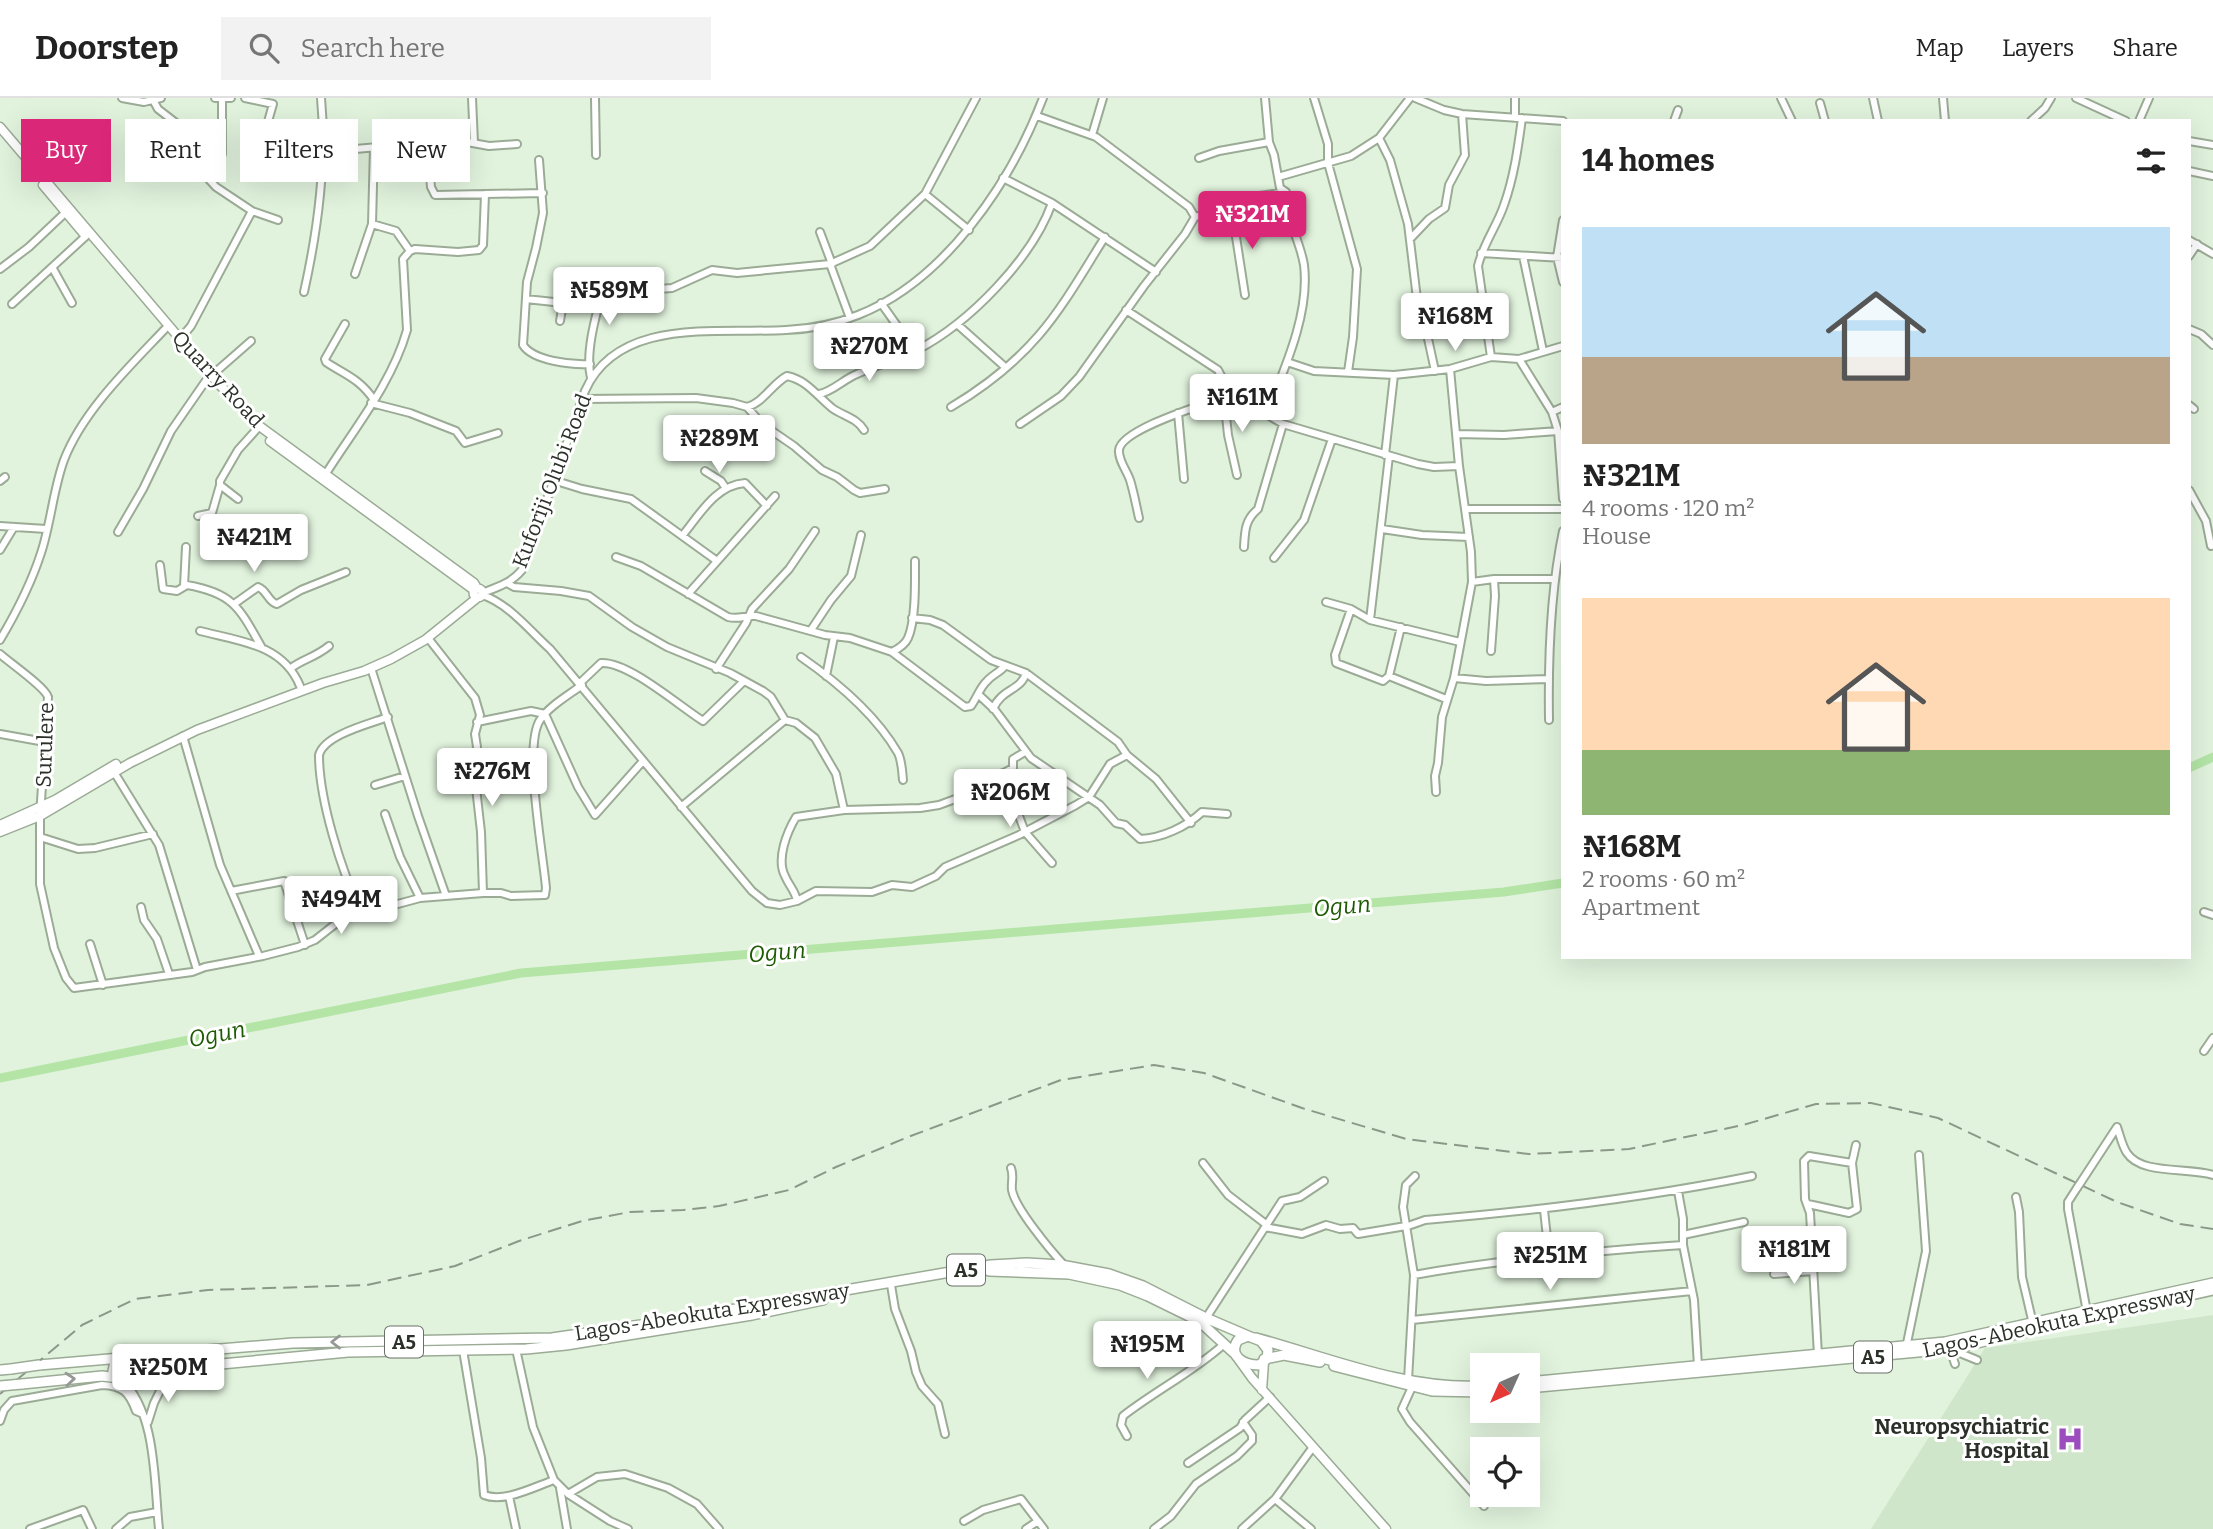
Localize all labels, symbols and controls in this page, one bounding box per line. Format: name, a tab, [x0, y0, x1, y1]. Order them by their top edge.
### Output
search box	[221, 17, 711, 80]
text: Doorstep	[35, 28, 179, 68]
icon: search	[245, 29, 283, 67]
text: Search here	[301, 33, 445, 64]
text: Map	[1916, 34, 1964, 62]
text: Layers	[2002, 34, 2074, 62]
text: Share	[2112, 34, 2178, 62]
chip: Buy	[21, 119, 111, 182]
chip: Rent	[125, 119, 226, 182]
chip: Filters	[240, 119, 358, 182]
chip: New	[372, 119, 470, 182]
icon: filters	[2132, 142, 2170, 180]
text: 14 homes	[1582, 143, 1715, 179]
pin: ₦321M	[1203, 192, 1301, 251]
text: ₦321M	[1214, 200, 1290, 228]
pin: ₦589M	[560, 268, 658, 327]
icon: home	[1813, 273, 1939, 399]
text: ₦589M	[569, 276, 649, 304]
pin: ₦168M	[1406, 294, 1504, 353]
text: ₦168M	[1417, 302, 1493, 330]
pin: ₦270M	[820, 324, 918, 383]
street label: Quarry Road	[166, 325, 270, 433]
text: ₦270M	[830, 332, 908, 360]
pin: ₦161M	[1193, 374, 1291, 434]
text: ₦161M	[1206, 383, 1278, 411]
street label: Kuforiji Olubi Road	[507, 390, 597, 572]
pin: ₦289M	[670, 416, 768, 475]
text: ₦289M	[679, 424, 759, 452]
text: ₦321M	[1582, 458, 1681, 494]
text: 4 rooms · 120 m²	[1582, 494, 1754, 522]
pin: ₦421M	[205, 514, 303, 574]
text: House	[1582, 522, 1651, 550]
text: ₦421M	[216, 523, 292, 551]
icon: home	[1813, 644, 1939, 770]
street label: Surulere	[31, 702, 59, 788]
pin: ₦276M	[443, 748, 541, 808]
text: ₦276M	[453, 757, 531, 785]
pin: ₦206M	[961, 770, 1059, 829]
text: ₦206M	[970, 778, 1050, 806]
text: ₦168M	[1582, 829, 1681, 865]
text: 2 rooms · 60 m²	[1582, 865, 1745, 893]
pin: ₦494M	[292, 876, 390, 936]
text: ₦494M	[301, 885, 381, 913]
water label: Ogun	[1312, 890, 1372, 922]
text: Apartment	[1582, 893, 1700, 921]
water label: Ogun	[747, 936, 807, 968]
water label: Ogun	[186, 1015, 248, 1053]
pin: ₦181M	[1745, 1226, 1843, 1286]
pin: ₦251M	[1501, 1232, 1599, 1292]
text: ₦181M	[1757, 1235, 1831, 1263]
text: ₦251M	[1513, 1241, 1587, 1269]
road number: A5	[947, 1254, 985, 1286]
street label: Lagos-Abeokuta Expressway	[573, 1277, 852, 1347]
street label: Lagos-Abeokuta Expressway	[1920, 1280, 2199, 1364]
pin: ₦195M	[1098, 1322, 1196, 1381]
road number: A5	[385, 1326, 423, 1358]
text: ₦195M	[1109, 1330, 1185, 1358]
one-way arrow	[330, 1334, 341, 1350]
road number: A5	[1854, 1342, 1892, 1372]
pin: ₦250M	[119, 1344, 217, 1404]
text: ₦250M	[128, 1353, 208, 1381]
north arrow	[1470, 1353, 1540, 1423]
map controls	[1470, 1353, 1540, 1507]
one-way arrow	[65, 1372, 76, 1387]
place label: Neuropsychiatric Hospital	[1875, 1414, 2049, 1464]
hospital icon: Neuropsychiatric Hospital	[2055, 1424, 2085, 1454]
button: locate	[1470, 1437, 1540, 1507]

